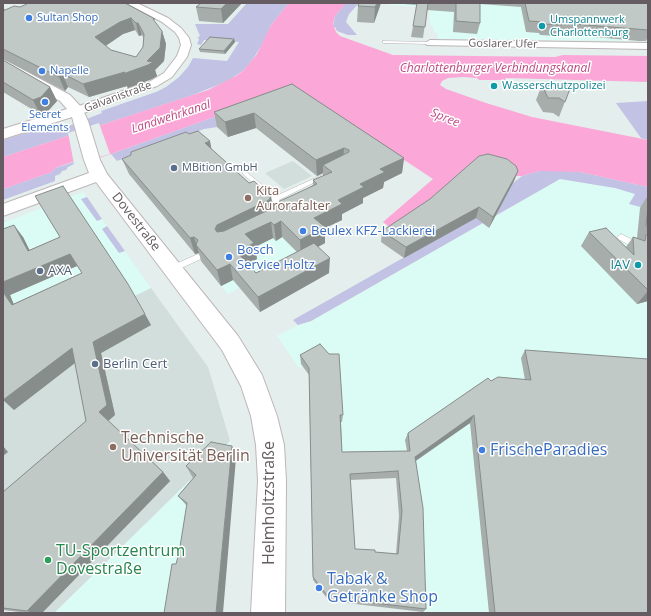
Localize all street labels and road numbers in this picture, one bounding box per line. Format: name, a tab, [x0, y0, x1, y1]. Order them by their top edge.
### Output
street label: Goslarer Ufer	[468, 37, 538, 51]
street label: Galvanistraße	[82, 79, 154, 115]
street label: Dovestraße	[108, 190, 164, 254]
street label: Helmholtzstraße	[259, 441, 279, 565]

